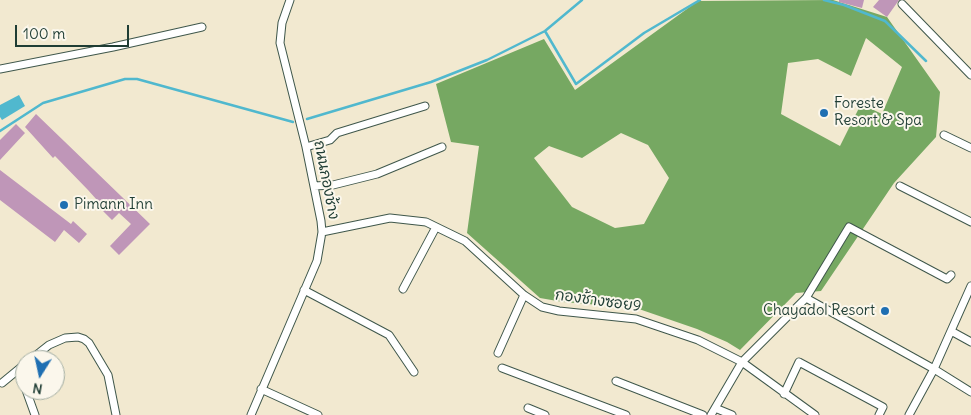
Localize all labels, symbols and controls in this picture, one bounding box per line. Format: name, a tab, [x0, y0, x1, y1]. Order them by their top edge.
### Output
scale bar	[18, 15, 131, 47]
text: 100 m	[23, 24, 65, 43]
place label: Foreste Resort & Spa	[834, 95, 922, 130]
marker: Foreste Resort & Spa	[818, 107, 830, 119]
street label: ถนนกองช้าง	[309, 139, 343, 221]
place label: Pimann Inn	[74, 196, 153, 214]
marker: Pimann Inn	[58, 199, 70, 211]
street label: กองช้างซอย9	[554, 286, 642, 316]
place label: Chayadol Resort	[763, 302, 875, 320]
marker: Chayadol Resort	[879, 305, 891, 317]
north arrow	[15, 350, 65, 400]
text: N	[31, 379, 44, 398]

